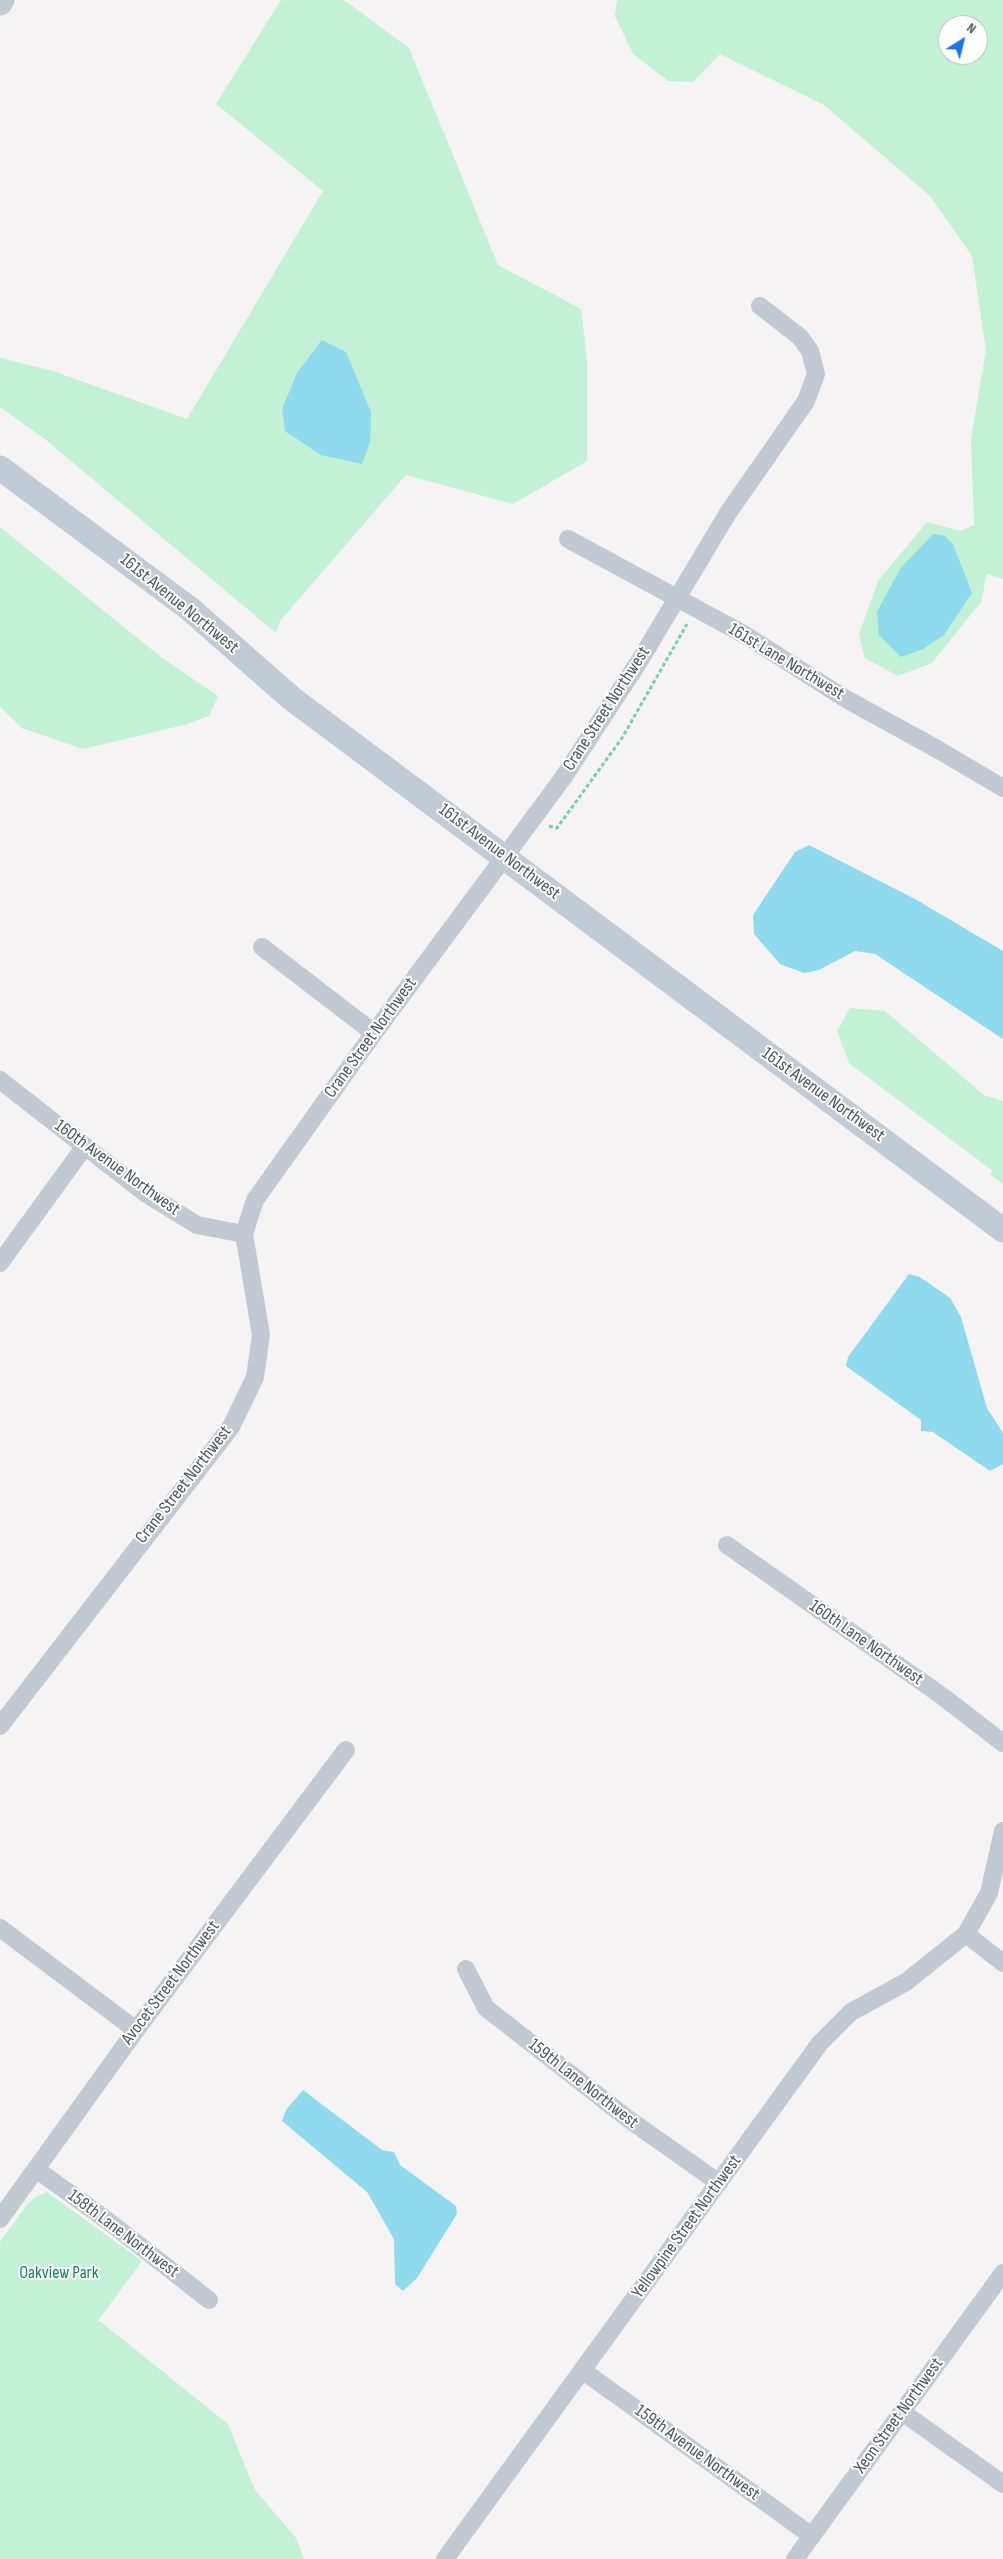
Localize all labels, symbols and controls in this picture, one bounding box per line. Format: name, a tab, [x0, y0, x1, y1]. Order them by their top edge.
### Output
north arrow	[938, 15, 988, 65]
text: N	[963, 19, 980, 37]
street label: 161st Avenue Northwest	[115, 549, 243, 659]
street label: 161st Lane Northwest	[724, 619, 848, 705]
street label: Crane Street Northwest	[559, 643, 655, 775]
street label: 161st Avenue Northwest	[434, 799, 564, 905]
street label: Crane Street Northwest	[320, 974, 422, 1102]
street label: 161st Avenue Northwest	[757, 1043, 889, 1147]
street label: 160th Avenue Northwest	[50, 1115, 184, 1221]
street label: Crane Street Northwest	[131, 1422, 237, 1548]
street label: 160th Lane Northwest	[805, 1596, 927, 1690]
street label: Avocet Street Northwest	[117, 1917, 225, 2049]
street label: 159th Lane Northwest	[524, 2034, 642, 2134]
street label: Yellowpine Street Northwest	[628, 2151, 746, 2303]
street label: 158th Lane Northwest	[63, 2185, 183, 2283]
park label: Oakview Park	[19, 2262, 99, 2284]
street label: Xeon Street Northwest	[850, 2354, 948, 2478]
street label: 159th Avenue Northwest	[630, 2400, 764, 2506]

